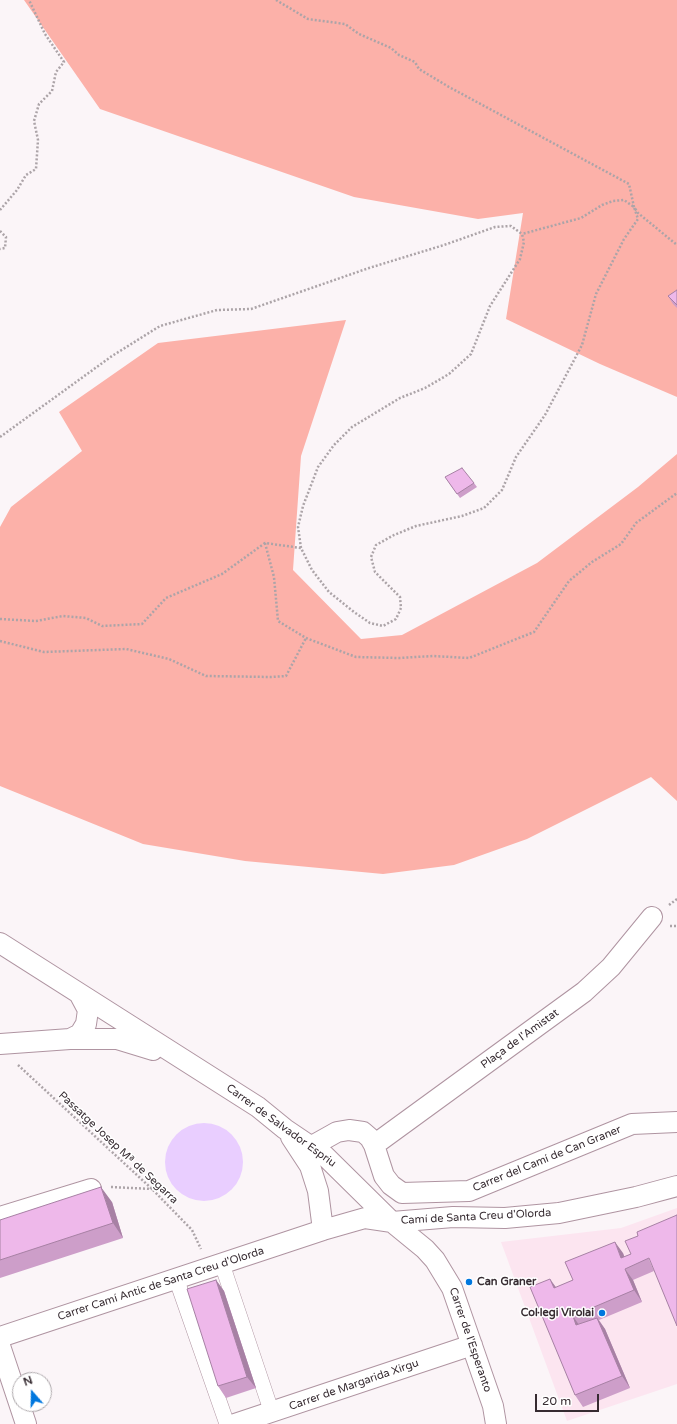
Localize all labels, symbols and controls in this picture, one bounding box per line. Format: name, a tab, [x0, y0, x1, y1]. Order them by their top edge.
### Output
street label: Plaça de l'Amistat	[478, 1006, 562, 1072]
street label: Carrer de Salvador Espriu	[223, 1082, 339, 1170]
street label: Passatge Josep Mª de Segarra	[55, 1089, 181, 1207]
street label: Carrer del Camí de Can Graner	[471, 1123, 623, 1195]
street label: Camí de Santa Creu d'Olorda	[400, 1206, 552, 1228]
street label: Carrer Camí Antic de Santa Creu d'Olorda	[56, 1244, 266, 1324]
place label: Can Graner	[477, 1275, 536, 1289]
marker: Can Graner	[464, 1277, 474, 1287]
street label: Carrer de l'Esperanto	[446, 1286, 494, 1394]
place label: Col·legi Virolai	[521, 1306, 594, 1320]
marker: Col·legi Virolai	[597, 1308, 607, 1318]
street label: Carrer de Margarida Xirgu	[287, 1357, 421, 1413]
north arrow	[12, 1372, 52, 1412]
text: N	[22, 1374, 34, 1389]
scale bar	[537, 1386, 601, 1412]
text: 20 m	[542, 1394, 571, 1408]

